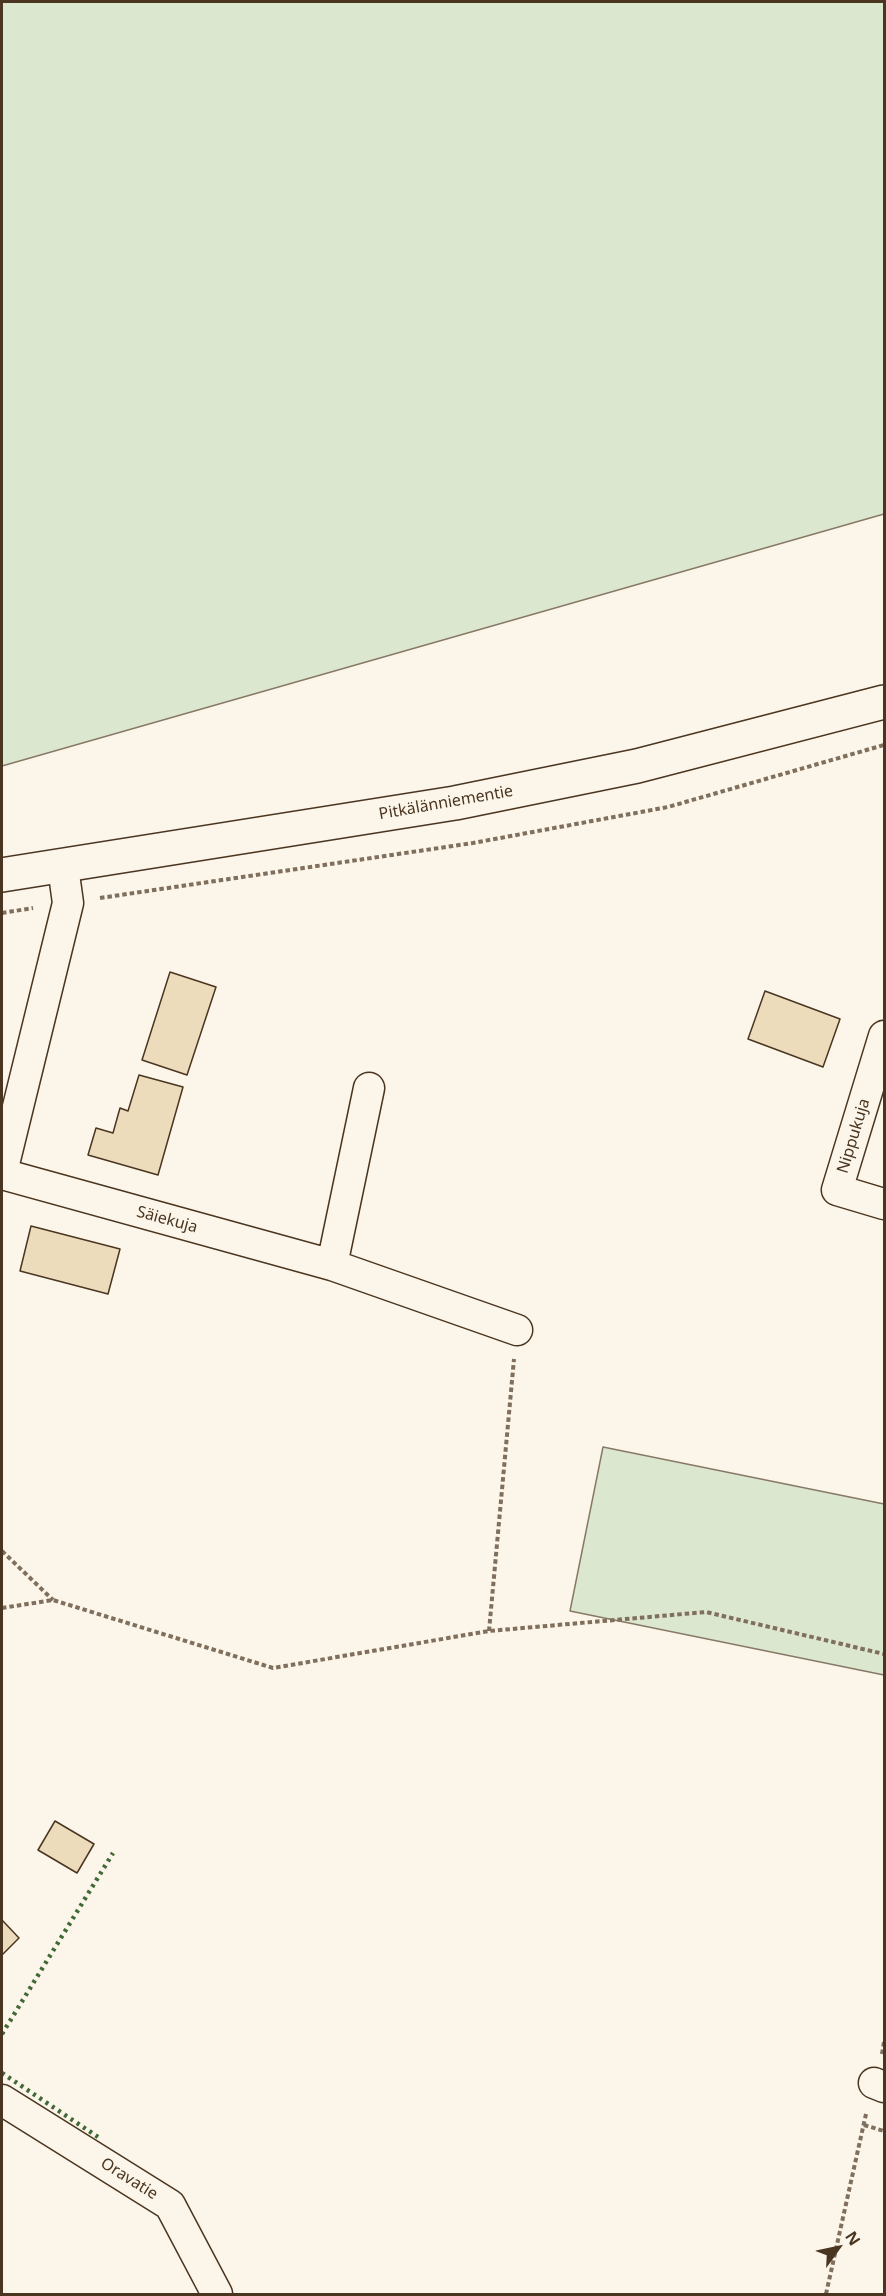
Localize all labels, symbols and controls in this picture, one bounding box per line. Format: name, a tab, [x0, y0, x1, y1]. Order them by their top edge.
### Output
street label: Pitkälänniementie	[377, 782, 515, 824]
street label: Nippukuja	[834, 1096, 874, 1176]
street label: Säiekuja	[134, 1203, 200, 1237]
street label: Oravatie	[97, 2154, 161, 2204]
north arrow	[808, 2218, 868, 2278]
text: N	[840, 2227, 866, 2250]

